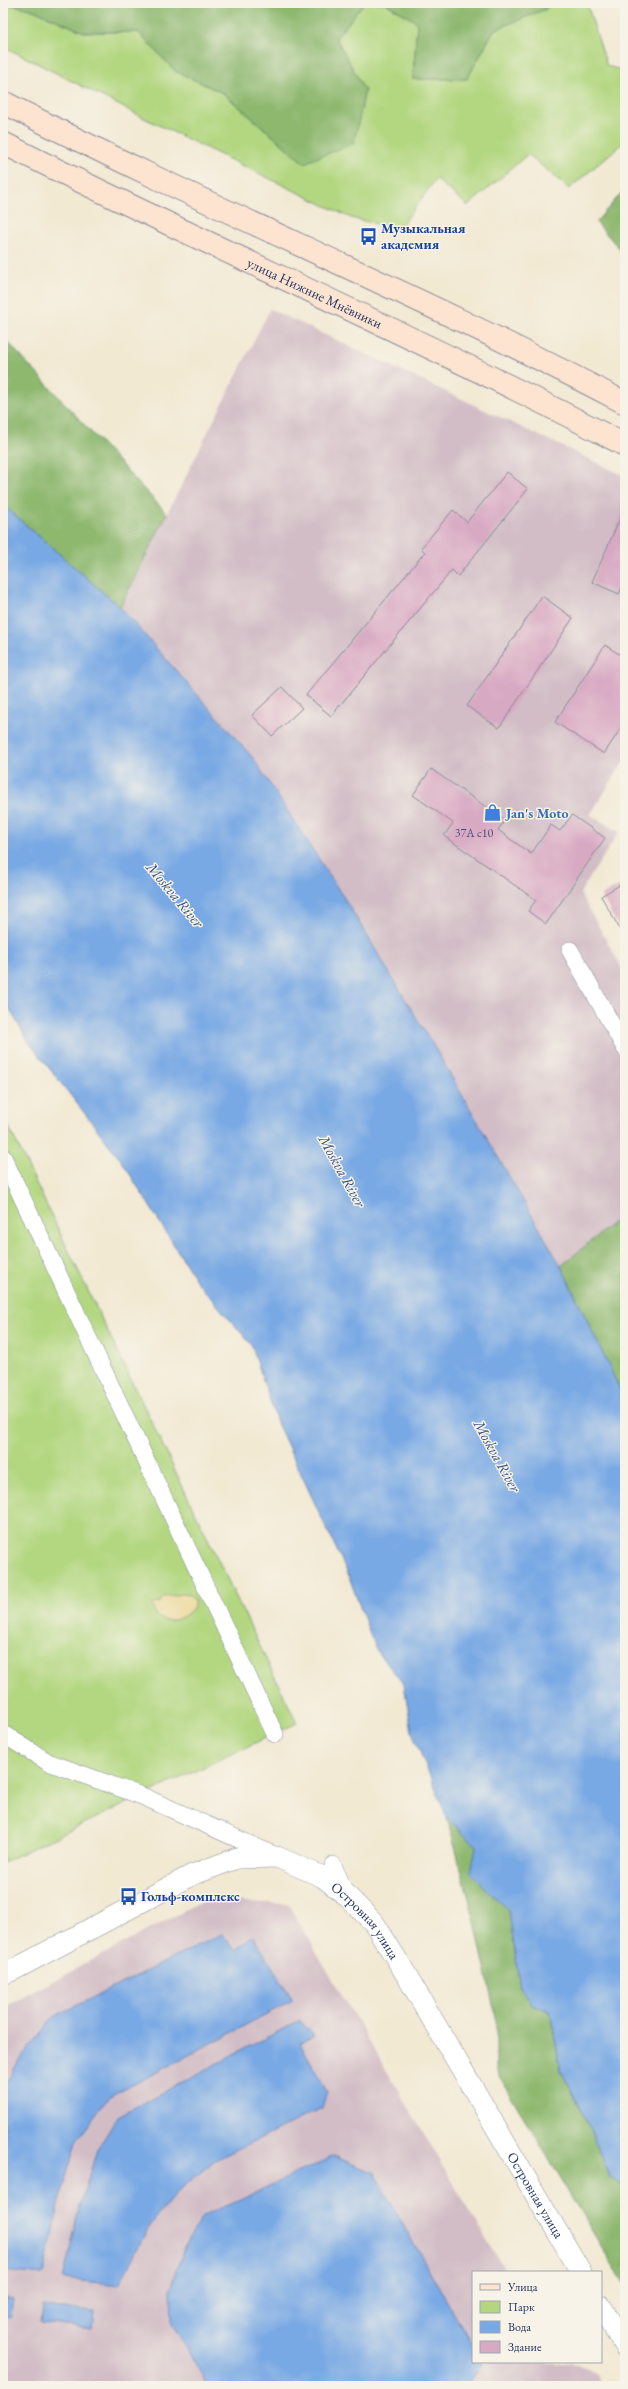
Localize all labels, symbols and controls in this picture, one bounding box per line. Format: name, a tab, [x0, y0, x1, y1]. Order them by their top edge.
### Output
place label: Музыкальная академия	[381, 219, 466, 253]
bus stop icon: Музыкальная академия	[358, 226, 378, 246]
street label: улица Нижние Мнёвники	[244, 253, 386, 333]
shop icon: Jan's Moto	[483, 803, 503, 823]
place label: Jan's Moto	[504, 804, 568, 822]
house number: 37А с10	[455, 825, 494, 841]
water label: Moskva River	[142, 857, 209, 932]
water label: Moskva River	[314, 1131, 371, 1211]
water label: Moskva River	[469, 1416, 526, 1496]
street label: Островная улица	[328, 1878, 404, 1963]
bus stop icon: Гольф-комплекс	[118, 1886, 138, 1906]
place label: Гольф-комплекс	[141, 1887, 240, 1905]
street label: Островная улица	[503, 2149, 568, 2242]
legend	[472, 2271, 602, 2363]
text: Улица	[507, 2279, 538, 2295]
text: Парк	[508, 2299, 535, 2315]
text: Вода	[508, 2319, 531, 2335]
text: Здание	[508, 2339, 542, 2355]

